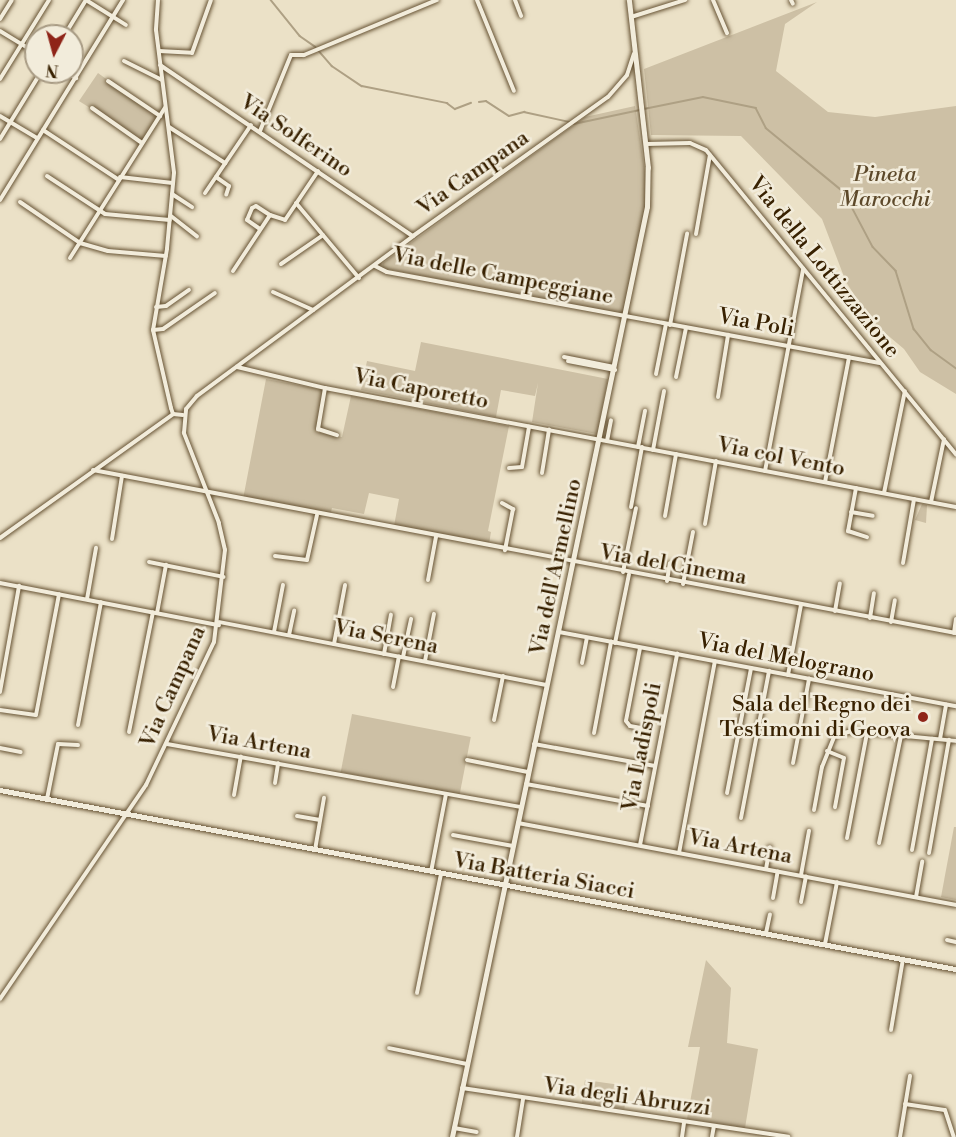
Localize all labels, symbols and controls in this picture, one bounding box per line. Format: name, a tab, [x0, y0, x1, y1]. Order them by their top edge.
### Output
north arrow	[24, 24, 84, 84]
text: N	[45, 59, 60, 81]
street label: Via Solferino	[235, 89, 357, 183]
street label: Via Campana	[412, 125, 534, 221]
park label: Pineta Marocchi	[839, 161, 931, 212]
street label: Via della Lottizzazione	[743, 171, 905, 363]
street label: Via delle Campeggiane	[390, 242, 616, 310]
street label: Via Poli	[716, 303, 796, 343]
street label: Via Caporetto	[351, 363, 491, 415]
street label: Via col Vento	[715, 432, 847, 482]
street label: Via dell'Armellino	[524, 476, 588, 658]
street label: Via del Cinema	[597, 539, 749, 591]
street label: Via Serena	[332, 614, 440, 660]
street label: Via Campana	[134, 622, 212, 752]
street label: Via del Melograno	[695, 628, 877, 688]
street label: Via Ladispoli	[617, 680, 667, 814]
place label: Sala del Regno dei Testimoni di Geova	[719, 691, 911, 742]
marker: Sala del Regno dei Testimoni di Geova	[916, 710, 930, 724]
street label: Via Artena	[205, 721, 313, 765]
street label: Via Artena	[686, 824, 794, 870]
street label: Via Batteria Siacci	[451, 847, 637, 905]
street label: Via degli Abruzzi	[541, 1072, 713, 1122]

